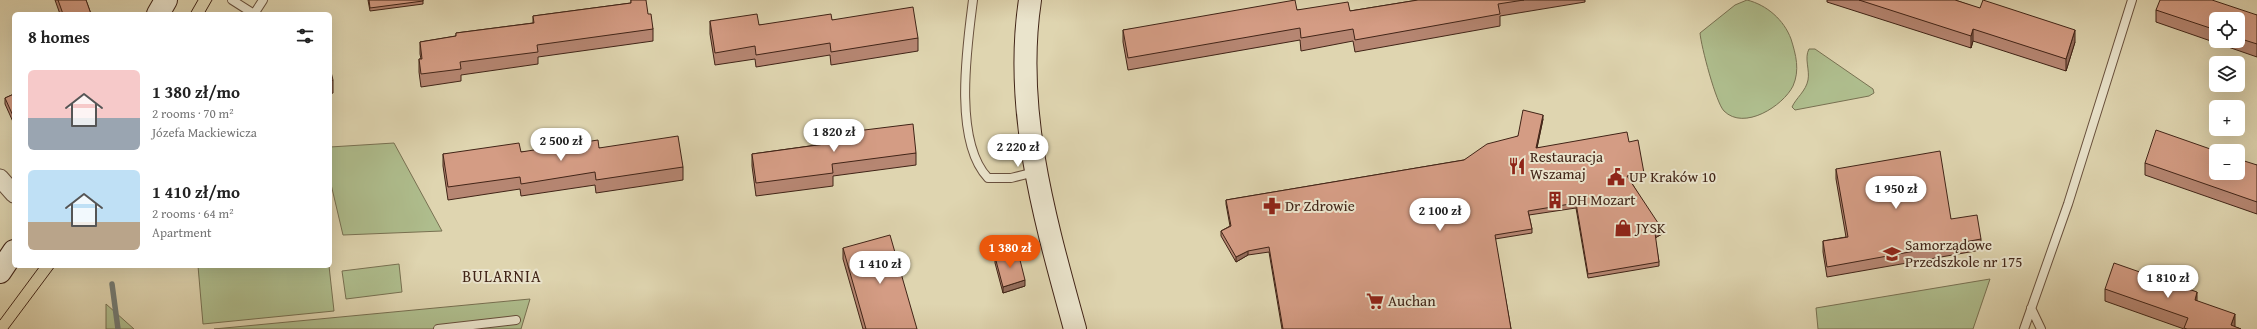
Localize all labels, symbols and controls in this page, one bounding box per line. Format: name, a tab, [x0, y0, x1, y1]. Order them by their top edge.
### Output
map controls	[2209, 12, 2245, 180]
button: locate	[2209, 12, 2245, 48]
text: 8 homes	[28, 24, 90, 49]
icon: filters	[294, 25, 316, 47]
button: layers	[2209, 56, 2245, 92]
text: 1 380 zł/mo	[152, 79, 240, 104]
icon: home	[60, 86, 108, 134]
button: +	[2209, 100, 2245, 136]
text: 2 rooms · 70 m²	[152, 104, 234, 123]
pin: 1 820 zł	[793, 119, 875, 153]
text: 1 820 zł	[812, 122, 856, 141]
text: Józefa Mackiewicza	[152, 123, 257, 142]
pin: 2 500 zł	[520, 128, 602, 162]
text: 2 500 zł	[539, 131, 583, 150]
pin: 2 220 zł	[977, 134, 1059, 168]
text: 2 220 zł	[996, 137, 1040, 156]
button: −	[2209, 144, 2245, 180]
place label: Restauracja Wszamaj	[1530, 146, 1603, 184]
restaurant icon: Restauracja Wszamaj	[1507, 156, 1527, 176]
place label: UP Kraków 10	[1629, 166, 1716, 187]
public building icon: UP Kraków 10	[1606, 167, 1626, 187]
pin: 1 950 zł	[1855, 176, 1937, 210]
text: 1 410 zł/mo	[152, 179, 240, 204]
text: 1 950 zł	[1874, 179, 1918, 198]
icon: home	[60, 186, 108, 234]
place label: DH Mozart	[1568, 189, 1636, 210]
building icon: DH Mozart	[1545, 190, 1565, 210]
place label: Dr Zdrowie	[1285, 195, 1355, 216]
pharmacy icon: Dr Zdrowie	[1262, 196, 1282, 216]
pin: 2 100 zł	[1399, 198, 1481, 232]
text: 2 100 zł	[1418, 201, 1462, 220]
text: 2 rooms · 64 m²	[152, 204, 234, 223]
place label: JYSK	[1634, 217, 1666, 238]
shop icon: JYSK	[1613, 218, 1633, 238]
text: Apartment	[152, 223, 212, 242]
place label: Samorządowe Przedszkole nr 175	[1905, 234, 2022, 272]
pin: 1 380 zł	[969, 235, 1051, 269]
text: 1 380 zł	[988, 238, 1032, 257]
school or university icon: Samorządowe Przedszkole nr 175	[1882, 244, 1902, 264]
pin: 1 410 zł	[839, 251, 921, 285]
text: 1 410 zł	[858, 254, 902, 273]
district label: BULARNIA	[462, 264, 542, 288]
pin: 1 810 zł	[2127, 265, 2209, 299]
text: 1 810 zł	[2146, 268, 2190, 287]
place label: Auchan	[1388, 290, 1436, 311]
supermarket icon: Auchan	[1365, 291, 1385, 311]

